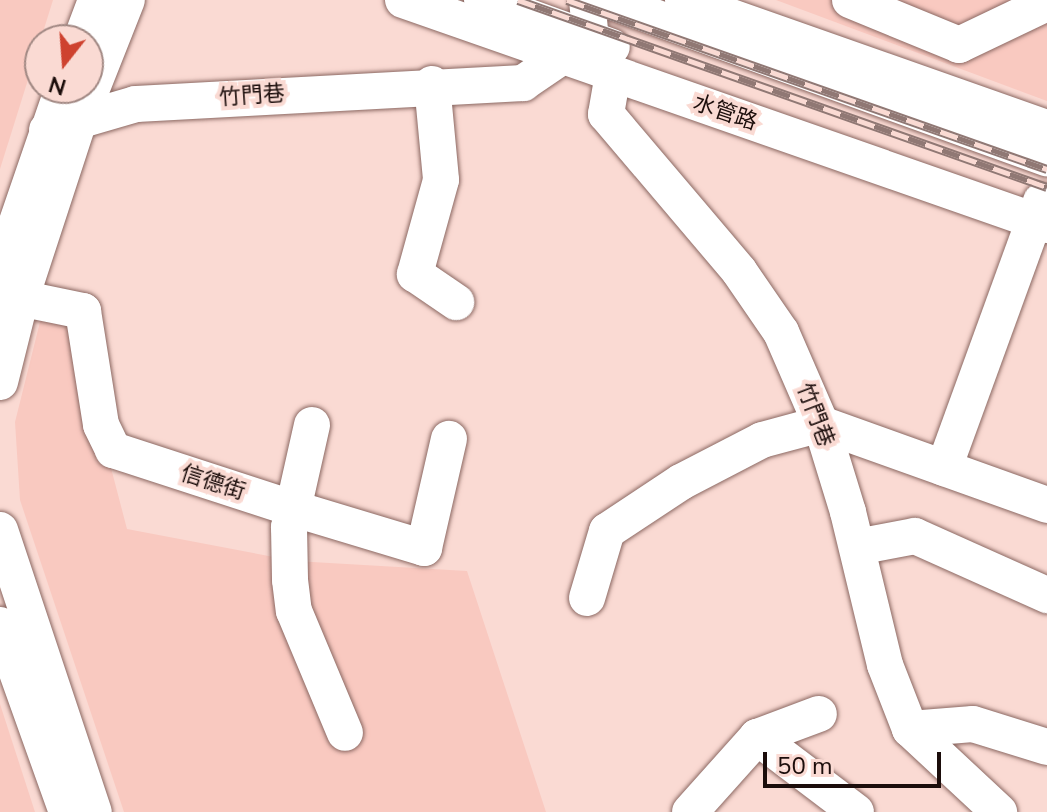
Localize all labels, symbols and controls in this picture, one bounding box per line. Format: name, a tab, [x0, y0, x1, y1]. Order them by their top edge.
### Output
north arrow	[24, 24, 104, 104]
text: N	[45, 68, 70, 102]
street label: 竹門巷	[218, 81, 286, 111]
street label: 水管路	[690, 90, 760, 136]
street label: 竹門巷	[791, 379, 839, 451]
street label: 信德街	[178, 460, 248, 506]
scale bar	[767, 736, 945, 786]
text: 50 m	[777, 750, 833, 782]

